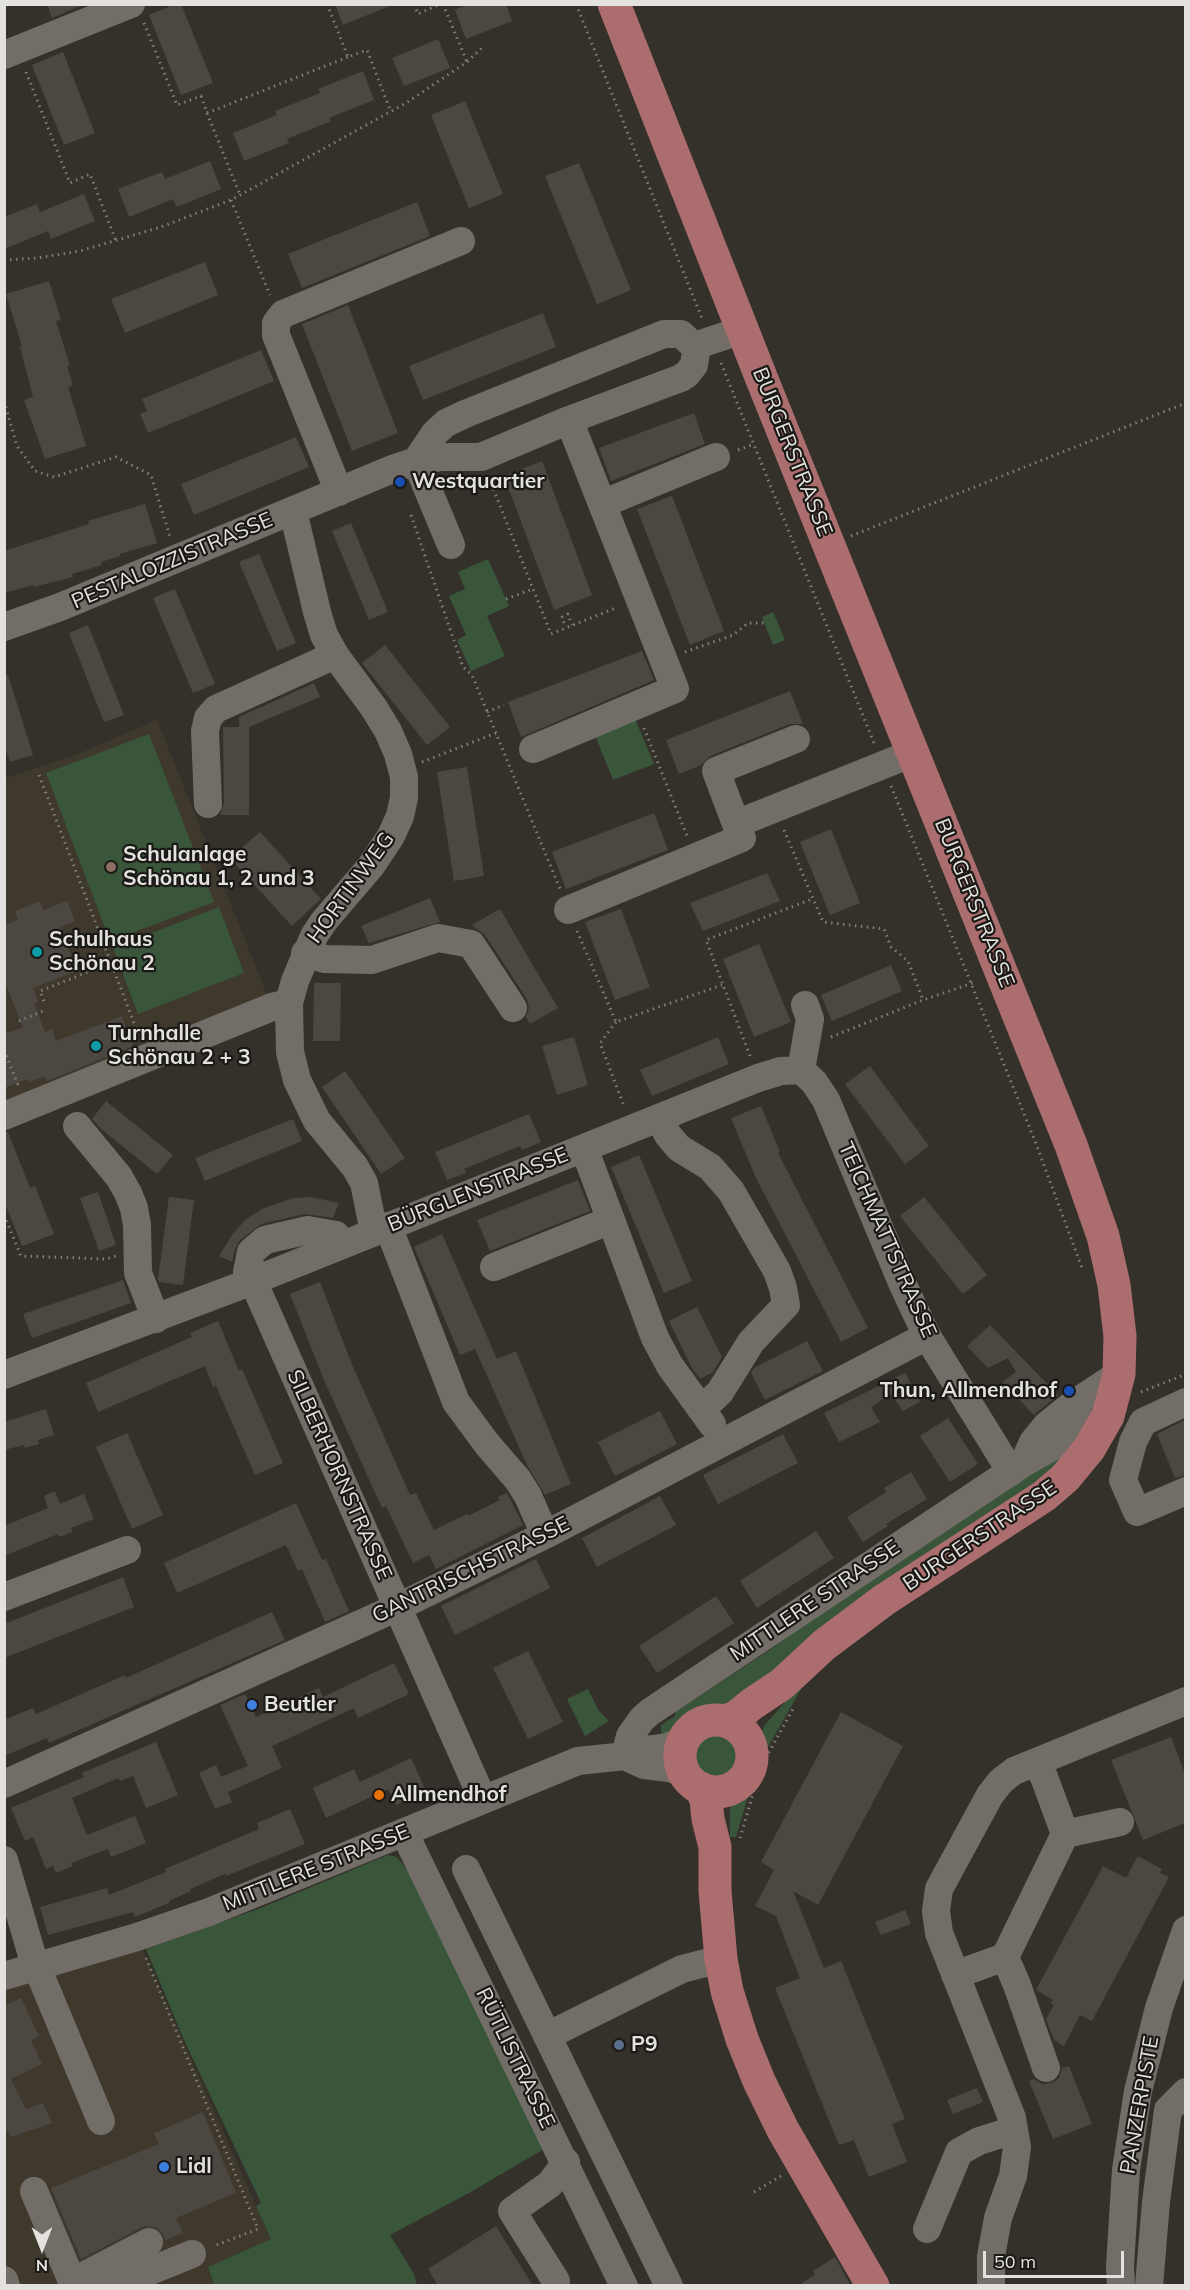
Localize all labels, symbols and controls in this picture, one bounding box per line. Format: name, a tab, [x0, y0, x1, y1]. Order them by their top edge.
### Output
street label: BURGERSTRASSE	[747, 364, 837, 540]
place label: Westquartier	[412, 469, 545, 495]
marker: Westquartier	[393, 475, 407, 489]
street label: PESTALOZZISTRASSE	[68, 507, 276, 615]
street label: BURGERSTRASSE	[929, 815, 1019, 991]
street label: HORTINWEG	[302, 828, 400, 948]
place label: Schulanlage Schönau 1, 2 und 3	[123, 842, 315, 892]
marker: Schulanlage Schönau 1, 2 und 3	[104, 860, 118, 874]
place label: Schulhaus Schönau 2	[49, 927, 155, 977]
marker: Schulhaus Schönau 2	[30, 945, 44, 959]
place label: Turnhalle Schönau 2 + 3	[108, 1021, 250, 1071]
marker: Turnhalle Schönau 2 + 3	[89, 1039, 103, 1053]
street label: TEICHMATTSTRASSE	[832, 1138, 942, 1342]
street label: BÜRGLENSTRASSE	[384, 1142, 572, 1238]
street label: SILBERHORNSTRASSE	[281, 1366, 397, 1584]
place label: Thun, Allmendhof	[880, 1378, 1057, 1404]
marker: Thun, Allmendhof	[1062, 1384, 1076, 1398]
street label: BURGERSTRASSE	[898, 1475, 1062, 1597]
street label: GANTRISCHSTRASSE	[368, 1511, 574, 1629]
street label: MITTLERE STRASSE	[726, 1535, 904, 1667]
place label: Beutler	[264, 1692, 336, 1718]
marker: Beutler	[245, 1698, 259, 1712]
place label: Allmendhof	[391, 1782, 506, 1808]
marker: Allmendhof	[372, 1788, 386, 1802]
street label: MITTLERE STRASSE	[219, 1819, 413, 1917]
street label: RÜTLISTRASSE	[470, 1984, 560, 2132]
place label: P9	[631, 2032, 658, 2058]
street label: PANZERPISTE	[1115, 2034, 1165, 2176]
marker: P9	[612, 2038, 626, 2052]
place label: Lidl	[176, 2154, 212, 2180]
marker: Lidl	[157, 2160, 171, 2174]
north arrow	[12, 2218, 72, 2278]
scale bar	[986, 2239, 1127, 2277]
text: 50 m	[994, 2250, 1036, 2273]
text: N	[36, 2256, 48, 2276]

